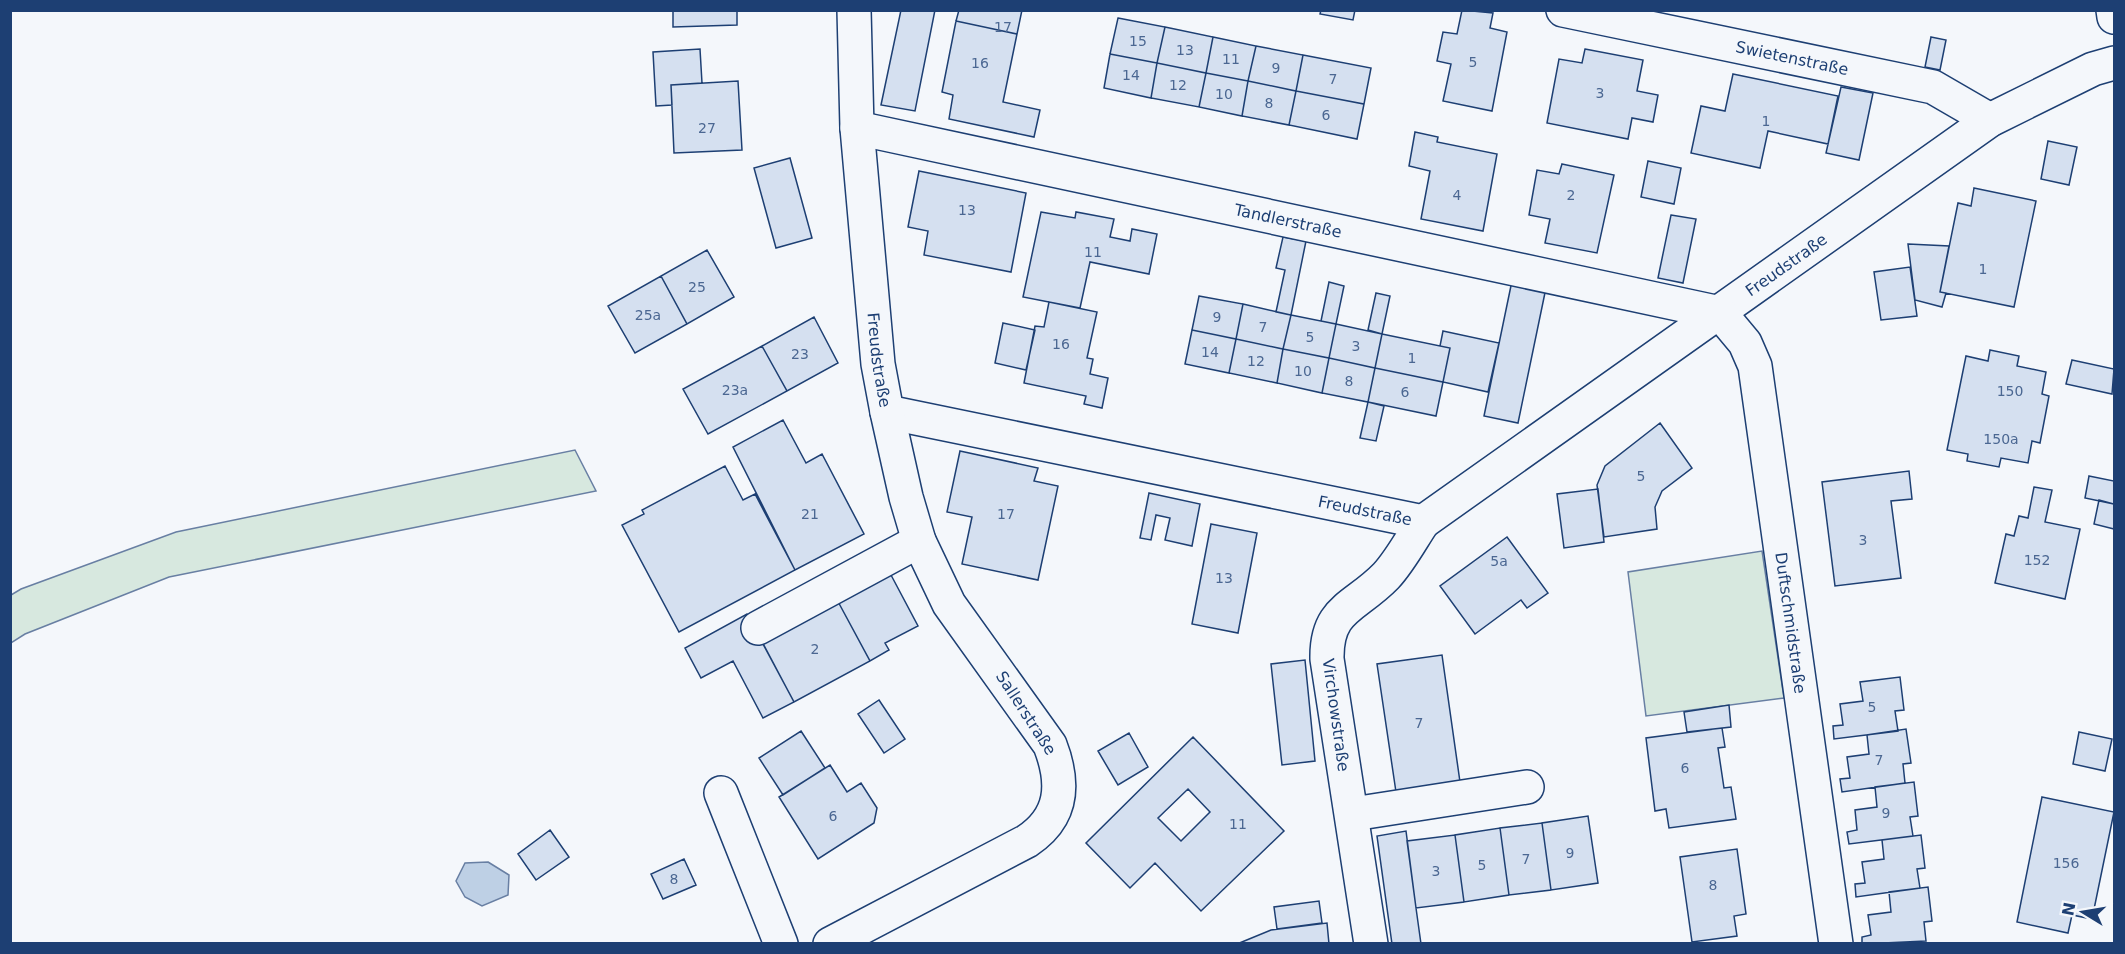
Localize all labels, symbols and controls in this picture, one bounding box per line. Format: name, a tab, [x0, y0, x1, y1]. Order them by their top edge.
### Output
house number: 17	[994, 19, 1012, 35]
house number: 15	[1129, 33, 1147, 49]
street label: Swietenstraße	[1734, 37, 1850, 79]
house number: 13	[1176, 42, 1194, 58]
house number: 11	[1222, 51, 1240, 67]
house number: 5	[1469, 54, 1477, 70]
house number: 16	[971, 55, 989, 71]
house number: 9	[1272, 60, 1280, 76]
house number: 14	[1122, 67, 1140, 83]
house number: 7	[1329, 71, 1337, 87]
house number: 12	[1169, 77, 1187, 93]
house number: 3	[1596, 85, 1604, 101]
house number: 10	[1215, 86, 1233, 102]
house number: 8	[1265, 95, 1273, 111]
house number: 6	[1322, 107, 1331, 123]
house number: 1	[1762, 113, 1770, 129]
house number: 27	[698, 120, 716, 136]
house number: 4	[1453, 187, 1462, 203]
house number: 2	[1567, 187, 1575, 203]
street label: Tandlerstraße	[1232, 200, 1344, 241]
house number: 13	[958, 202, 976, 218]
street label: Freudstraße	[1742, 229, 1830, 300]
house number: 11	[1084, 244, 1102, 260]
house number: 1	[1979, 261, 1987, 277]
house number: 25	[688, 279, 706, 295]
house number: 25a	[635, 307, 661, 323]
house number: 9	[1213, 309, 1221, 325]
street label: Freudstraße	[864, 312, 895, 409]
house number: 7	[1259, 319, 1267, 335]
house number: 5	[1306, 329, 1314, 345]
house number: 16	[1052, 336, 1070, 352]
house number: 3	[1352, 338, 1360, 354]
house number: 14	[1201, 344, 1219, 360]
house number: 23	[791, 346, 809, 362]
house number: 1	[1408, 350, 1416, 366]
house number: 12	[1247, 353, 1265, 369]
house number: 10	[1294, 363, 1312, 379]
house number: 8	[1345, 373, 1353, 389]
house number: 23a	[722, 382, 748, 398]
house number: 150	[1997, 383, 2023, 399]
house number: 6	[1401, 384, 1410, 400]
house number: 150a	[1983, 431, 2019, 447]
house number: 5	[1637, 468, 1645, 484]
street label: Freudstraße	[1317, 491, 1414, 529]
house number: 21	[801, 506, 819, 522]
house number: 17	[997, 506, 1015, 522]
house number: 3	[1859, 532, 1867, 548]
street label: Duftschmidstraße	[1772, 551, 1810, 695]
house number: 152	[2024, 552, 2050, 568]
house number: 5a	[1490, 553, 1508, 569]
house number: 13	[1215, 570, 1233, 586]
house number: 2	[811, 641, 819, 657]
street label: Virchowstraße	[1319, 657, 1353, 773]
street label: Sallerstraße	[992, 667, 1060, 759]
house number: 5	[1868, 699, 1876, 715]
house number: 7	[1415, 715, 1423, 731]
house number: 7	[1875, 752, 1883, 768]
house number: 6	[1681, 760, 1690, 776]
house number: 9	[1882, 805, 1890, 821]
house number: 6	[829, 808, 838, 824]
house number: 11	[1229, 816, 1247, 832]
house number: 9	[1566, 845, 1574, 861]
house number: 7	[1522, 851, 1530, 867]
house number: 156	[2053, 855, 2079, 871]
house number: 5	[1478, 857, 1486, 873]
house number: 3	[1432, 863, 1440, 879]
house number: 8	[670, 871, 678, 887]
house number: 8	[1709, 877, 1717, 893]
north arrow	[2053, 882, 2113, 942]
text: N	[2058, 901, 2079, 918]

